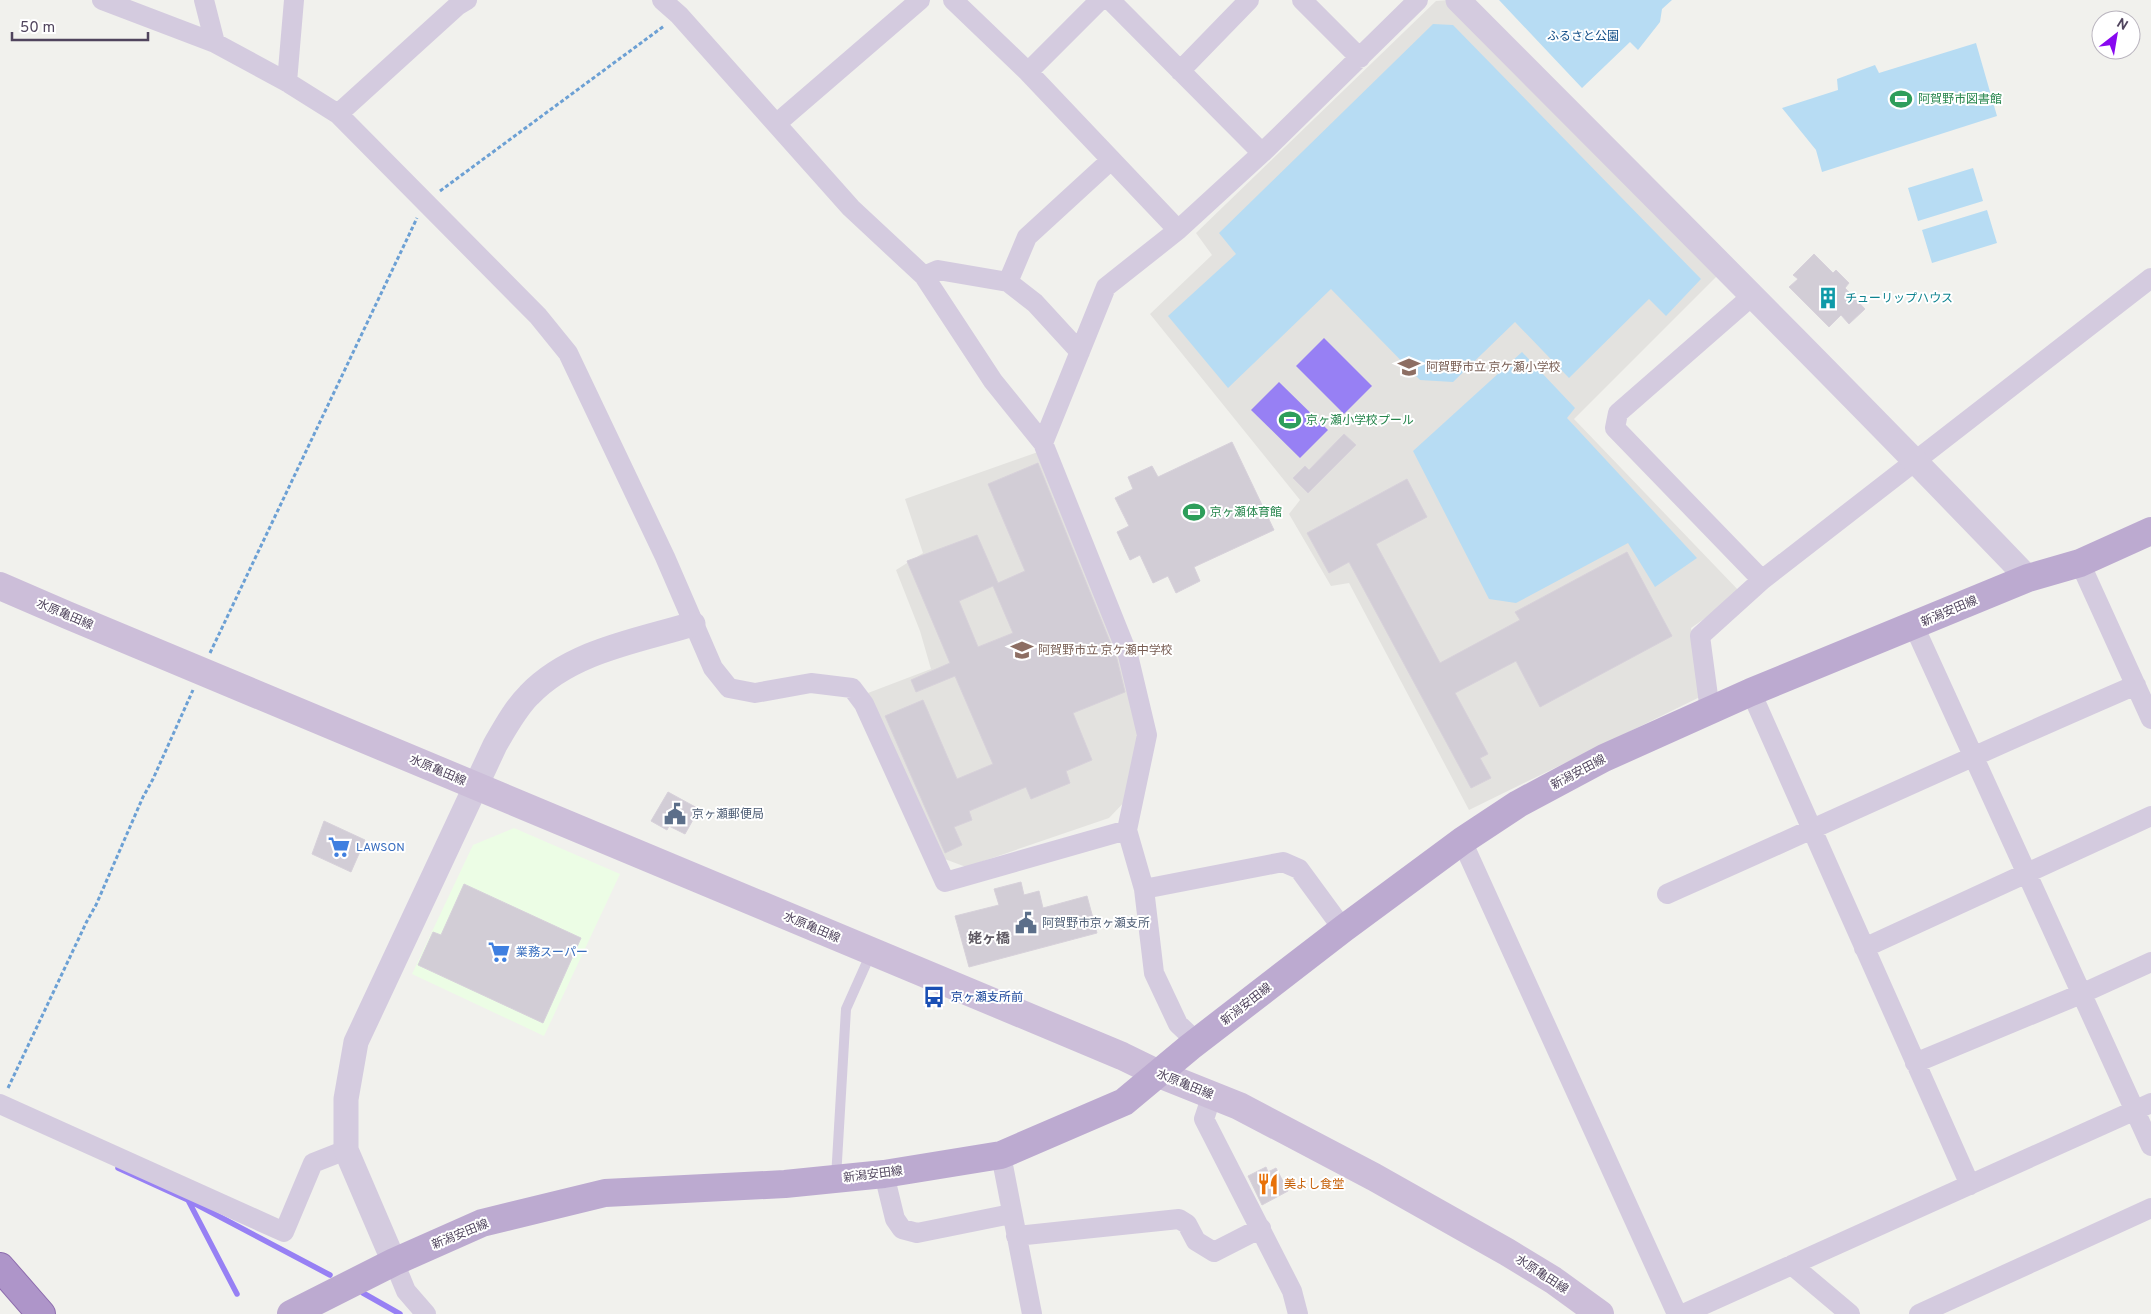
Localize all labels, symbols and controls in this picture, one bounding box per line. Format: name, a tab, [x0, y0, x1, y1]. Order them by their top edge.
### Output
scale bar	[12, 10, 149, 42]
north arrow	[2091, 10, 2141, 60]
text: N	[2113, 15, 2131, 35]
text: 50 m	[20, 19, 55, 38]
park label: ふるさと公園	[1547, 29, 1619, 45]
sports icon: 阿賀野市図書館	[1888, 86, 1914, 112]
place label: 阿賀野市図書館	[1918, 92, 2002, 108]
building icon: チューリップハウス	[1815, 285, 1841, 311]
place label: チューリップハウス	[1845, 291, 1953, 307]
school or university icon: 阿賀野市立 京ケ瀬小学校	[1396, 354, 1422, 380]
place label: 阿賀野市立 京ケ瀬小学校	[1426, 360, 1561, 376]
sports icon: 京ヶ瀬小学校プール	[1277, 407, 1303, 433]
place label: 京ヶ瀬小学校プール	[1306, 413, 1414, 429]
sports icon: 京ヶ瀬体育館	[1181, 499, 1207, 525]
place label: 京ヶ瀬体育館	[1210, 505, 1282, 521]
street label: 新潟安田線	[1919, 593, 1980, 631]
street label: 水原亀田線	[34, 596, 95, 634]
school or university icon: 阿賀野市立 京ケ瀬中学校	[1009, 637, 1035, 663]
place label: 阿賀野市立 京ケ瀬中学校	[1038, 643, 1173, 659]
street label: 水原亀田線	[407, 752, 468, 790]
street label: 新潟安田線	[1548, 752, 1609, 794]
public building icon: 京ヶ瀬郵便局	[662, 801, 688, 827]
place label: 京ヶ瀬郵便局	[692, 807, 764, 823]
supermarket icon: LAWSON	[326, 834, 352, 860]
place label: LAWSON	[356, 840, 405, 856]
street label: 水原亀田線	[781, 909, 842, 947]
public building icon: 阿賀野市京ヶ瀬支所	[1013, 910, 1039, 936]
place label: 阿賀野市京ヶ瀬支所	[1042, 916, 1150, 932]
district label: 姥ヶ橋	[968, 931, 1010, 948]
supermarket icon: 業務スーパー	[486, 939, 512, 965]
place label: 業務スーパー	[516, 945, 588, 961]
street label: 新潟安田線	[1218, 980, 1275, 1030]
bus stop icon: 京ヶ瀬支所前	[921, 984, 947, 1010]
place label: 京ヶ瀬支所前	[951, 990, 1023, 1006]
street label: 水原亀田線	[1154, 1066, 1215, 1104]
street label: 新潟安田線	[842, 1163, 904, 1187]
restaurant icon: 美よし食堂	[1255, 1171, 1281, 1197]
place label: 美よし食堂	[1284, 1177, 1344, 1193]
street label: 新潟安田線	[430, 1216, 491, 1254]
street label: 水原亀田線	[1512, 1252, 1571, 1298]

